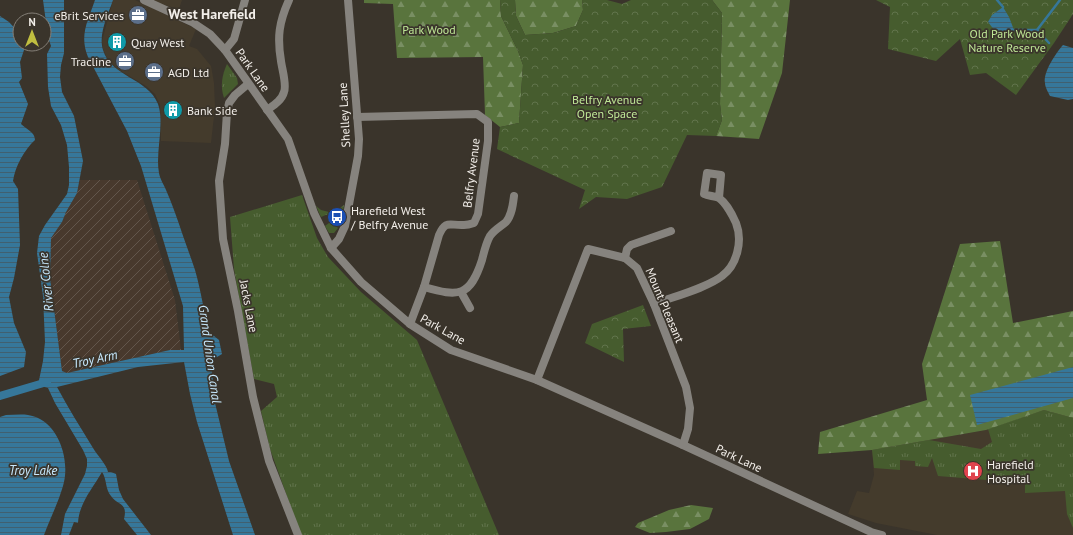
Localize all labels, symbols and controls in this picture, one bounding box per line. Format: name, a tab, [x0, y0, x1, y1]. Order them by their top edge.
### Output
office icon: eBrit Services	[127, 4, 149, 26]
district label: West Harefield	[168, 5, 256, 23]
place label: eBrit Services	[54, 8, 124, 23]
north arrow	[12, 12, 52, 52]
text: N	[28, 15, 36, 29]
park label: Park Wood	[402, 22, 456, 37]
park label: Old Park Wood Nature Reserve	[968, 26, 1046, 55]
building icon: Quay West	[106, 31, 128, 53]
place label: Quay West	[131, 35, 184, 50]
street label: Park Lane	[233, 45, 273, 95]
office icon: Tracline	[114, 50, 136, 72]
place label: Tracline	[71, 54, 111, 69]
office icon: AGD Ltd	[143, 61, 165, 83]
place label: AGD Ltd	[168, 65, 209, 80]
street label: Shelley Lane	[335, 82, 353, 148]
park label: Belfry Avenue Open Space	[572, 92, 642, 121]
building icon: Bank Side	[162, 99, 184, 121]
place label: Bank Side	[187, 103, 237, 118]
street label: Belfry Avenue	[459, 137, 483, 209]
place label: Harefield West / Belfry Avenue	[350, 203, 428, 232]
bus stop icon: Harefield West / Belfry Avenue	[326, 206, 348, 228]
water label: River Colne	[34, 252, 58, 312]
street label: Mount Pleasant	[642, 265, 688, 345]
street label: Jacks Lane	[236, 277, 261, 334]
water label: Grand Union Canal	[195, 304, 225, 405]
street label: Park Lane	[418, 310, 468, 348]
water label: Troy Arm	[71, 346, 119, 372]
street label: Park Lane	[713, 441, 765, 475]
place label: Harefield Hospital	[987, 457, 1034, 486]
hospital icon: Harefield Hospital	[962, 460, 984, 482]
water label: Troy Lake	[9, 462, 57, 479]

